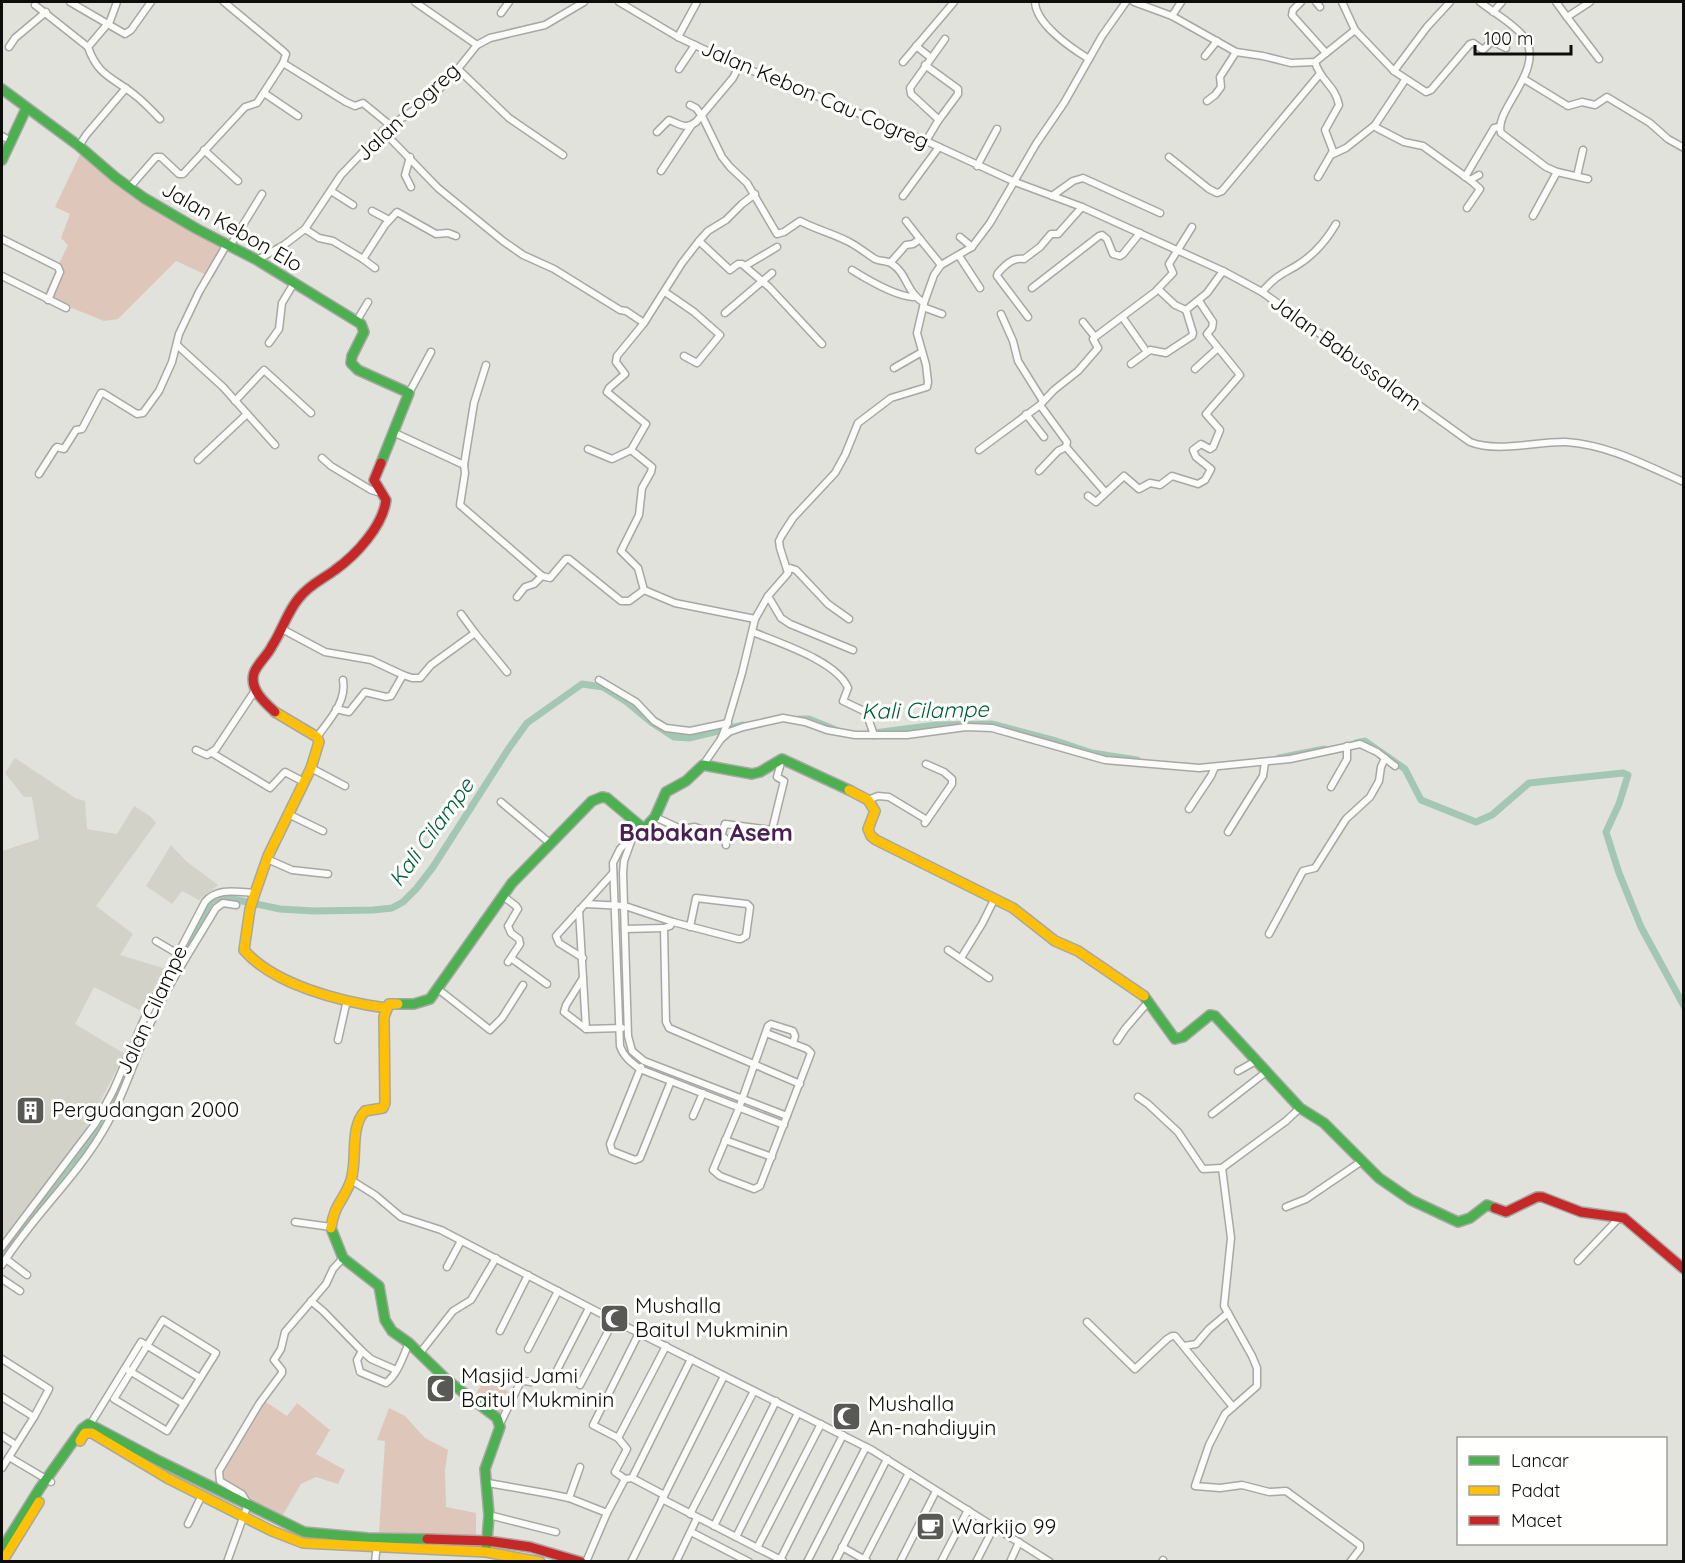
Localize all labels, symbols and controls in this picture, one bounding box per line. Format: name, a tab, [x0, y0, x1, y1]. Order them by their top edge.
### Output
scale bar	[1475, 18, 1571, 56]
text: 100 m	[1484, 27, 1533, 50]
street label: Jalan Kebon Cau Cogreg	[698, 34, 933, 154]
street label: Jalan Cogreg	[350, 57, 465, 166]
street label: Jalan Kebon Elo	[157, 175, 308, 277]
street label: Jalan Babussalam	[1266, 289, 1427, 416]
water label: Kali Cilampe	[861, 695, 990, 725]
water label: Kali Cilampe	[382, 771, 481, 892]
district label: Babakan Asem	[619, 817, 793, 847]
street label: Jalan Cilampe	[110, 941, 192, 1078]
building icon: Pergudangan 2000	[15, 1094, 47, 1126]
place label: Pergudangan 2000	[52, 1096, 239, 1122]
place label: Mushalla Baitul Mukminin	[635, 1292, 789, 1342]
mosque icon: Mushalla Baitul Mukminin	[598, 1302, 630, 1334]
place label: Masjid Jami Baitul Mukminin	[461, 1362, 615, 1412]
mosque icon: Masjid Jami Baitul Mukminin	[424, 1372, 456, 1404]
place label: Mushalla An-nahdiyyin	[868, 1390, 996, 1440]
mosque icon: Mushalla An-nahdiyyin	[831, 1400, 863, 1432]
legend	[1457, 1437, 1667, 1545]
text: Lancar	[1511, 1449, 1569, 1472]
text: Padat	[1511, 1479, 1560, 1502]
text: Macet	[1511, 1509, 1562, 1532]
cafe icon: Warkijo 99	[915, 1511, 947, 1543]
place label: Warkijo 99	[952, 1513, 1056, 1539]

